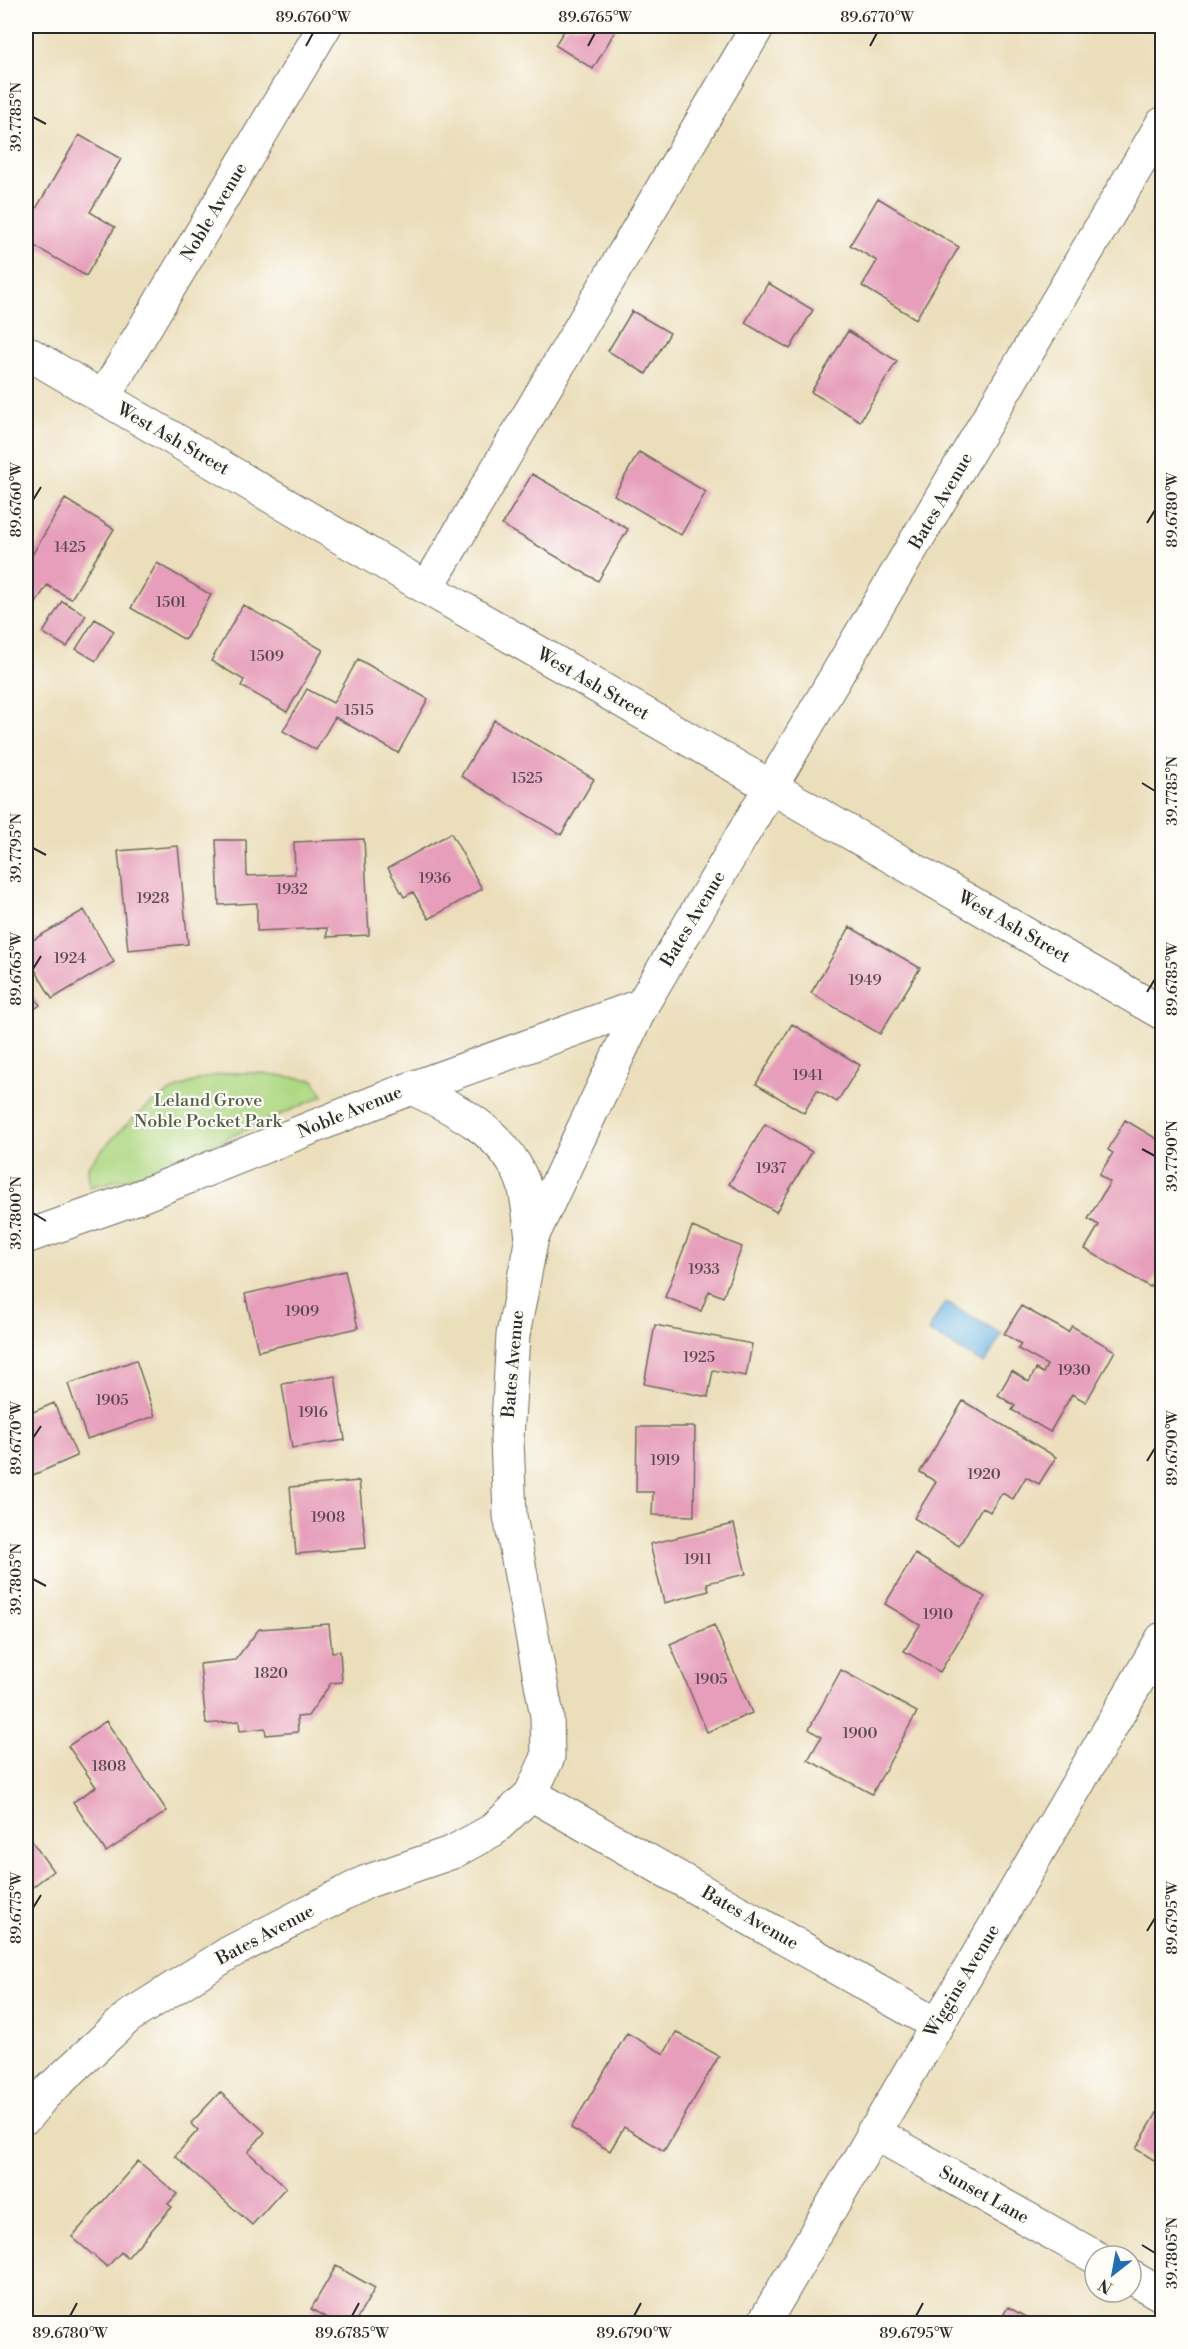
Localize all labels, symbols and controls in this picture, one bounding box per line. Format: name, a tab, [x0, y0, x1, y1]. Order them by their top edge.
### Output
text: 89.6760°W	[275, 8, 351, 27]
text: 89.6765°W	[558, 8, 632, 27]
text: 89.6770°W	[840, 8, 914, 27]
text: 39.7785°N	[7, 82, 26, 152]
street label: Noble Avenue	[176, 158, 252, 266]
street label: West Ash Street	[112, 397, 234, 481]
street label: Bates Avenue	[904, 448, 978, 554]
text: 89.6760°W	[7, 462, 26, 538]
text: 89.6780°W	[1163, 472, 1182, 548]
house number: 1425	[54, 538, 86, 557]
house number: 1501	[156, 593, 187, 612]
street label: West Ash Street	[532, 642, 654, 726]
house number: 1509	[250, 647, 284, 666]
house number: 1515	[344, 701, 374, 720]
text: 39.7785°N	[1163, 756, 1182, 826]
house number: 1525	[511, 769, 543, 788]
text: 39.7795°N	[7, 813, 26, 883]
street label: Bates Avenue	[655, 867, 731, 972]
house number: 1936	[419, 869, 451, 888]
house number: 1932	[276, 880, 308, 899]
street label: West Ash Street	[953, 885, 1075, 969]
house number: 1928	[137, 889, 169, 908]
text: 89.6765°W	[7, 932, 26, 1006]
text: 89.6785°W	[1163, 942, 1182, 1016]
house number: 1924	[54, 949, 86, 968]
house number: 1949	[849, 971, 881, 990]
house number: 1941	[793, 1066, 824, 1085]
street label: Noble Avenue	[294, 1081, 406, 1143]
park label: Leland Grove Noble Pocket Park	[134, 1089, 284, 1133]
text: 39.7790°N	[1163, 1120, 1182, 1192]
house number: 1937	[756, 1159, 787, 1178]
text: 39.7800°N	[7, 1176, 26, 1250]
house number: 1933	[688, 1260, 720, 1279]
house number: 1909	[285, 1302, 319, 1321]
street label: Bates Avenue	[497, 1309, 529, 1420]
house number: 1925	[683, 1348, 715, 1367]
house number: 1930	[1057, 1361, 1091, 1380]
house number: 1905	[95, 1391, 129, 1410]
text: 89.6770°W	[7, 1401, 26, 1475]
house number: 1916	[298, 1403, 328, 1422]
text: 89.6790°W	[1163, 1410, 1182, 1486]
house number: 1919	[650, 1451, 680, 1470]
house number: 1920	[967, 1465, 1001, 1484]
house number: 1908	[311, 1508, 345, 1527]
text: 39.7805°N	[7, 1543, 26, 1615]
house number: 1911	[684, 1550, 713, 1569]
house number: 1910	[923, 1605, 953, 1624]
house number: 1820	[254, 1664, 288, 1683]
house number: 1905	[694, 1670, 728, 1689]
house number: 1900	[843, 1724, 878, 1743]
house number: 1808	[92, 1757, 126, 1776]
text: 89.6775°W	[7, 1872, 26, 1944]
street label: Bates Avenue	[697, 1881, 803, 1955]
text: 89.6795°W	[1163, 1881, 1182, 1955]
street label: Bates Avenue	[211, 1899, 318, 1971]
street label: Wiggins Avenue	[919, 1920, 1005, 2043]
street label: Sunset Lane	[935, 2161, 1033, 2229]
text: 39.7805°N	[1163, 2217, 1182, 2289]
north arrow	[1083, 2244, 1143, 2304]
text: N	[1095, 2274, 1116, 2298]
text: 89.6780°W	[32, 2324, 108, 2343]
text: 89.6785°W	[315, 2324, 389, 2343]
text: 89.6790°W	[596, 2324, 672, 2343]
text: 89.6795°W	[879, 2324, 953, 2343]

